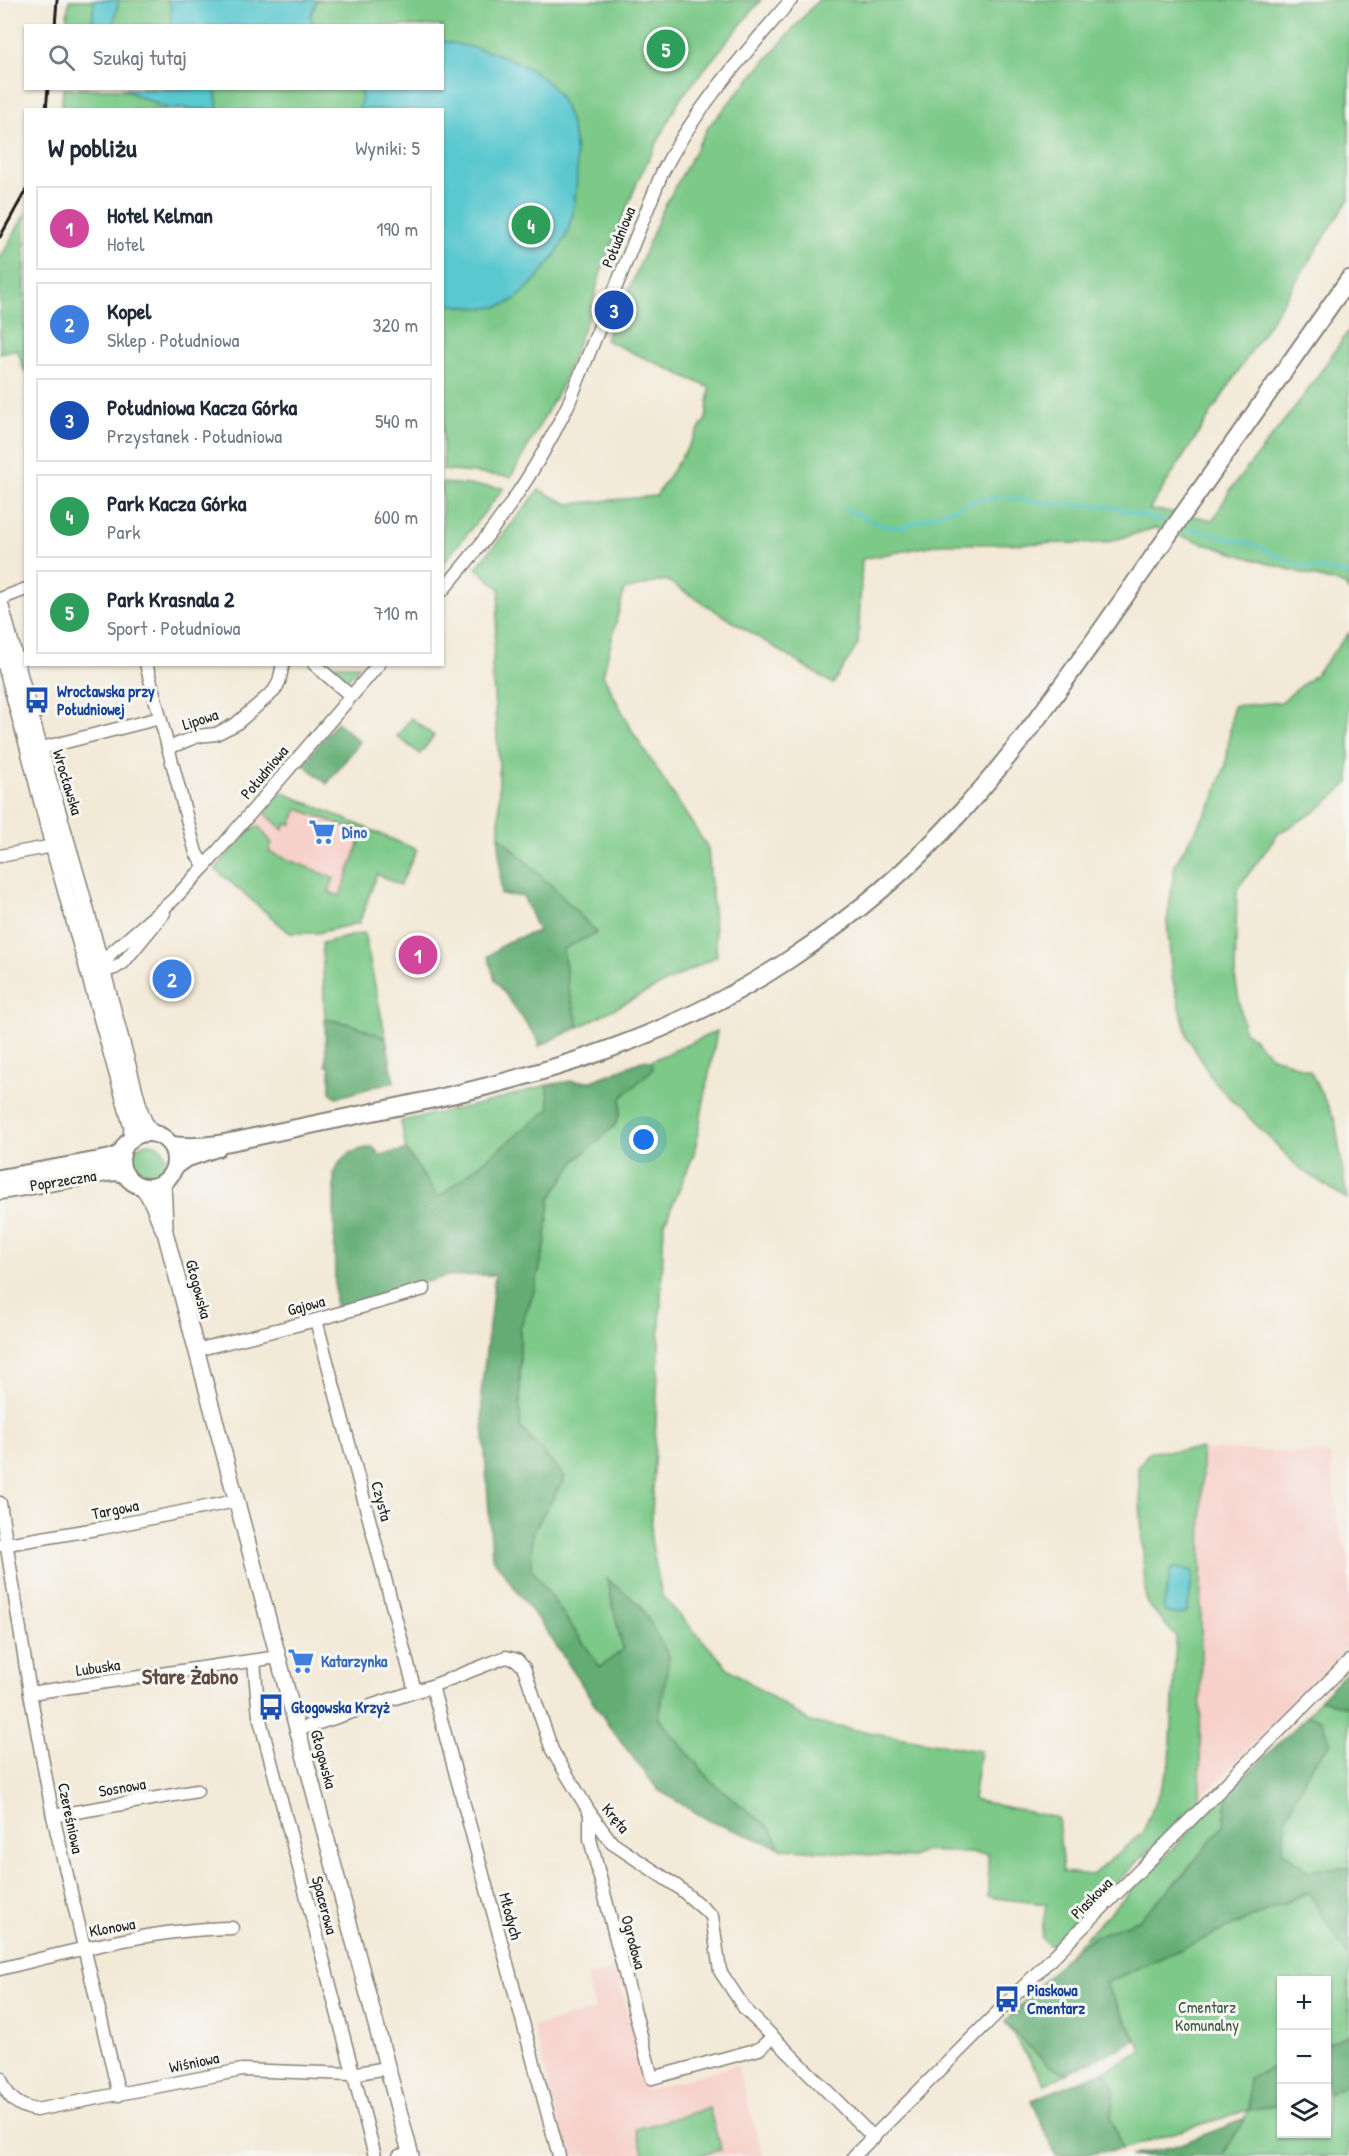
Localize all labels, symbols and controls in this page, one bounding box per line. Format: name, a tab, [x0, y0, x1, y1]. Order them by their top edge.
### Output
search box	[24, 24, 444, 90]
pin: 5	[646, 26, 686, 72]
icon: search	[45, 41, 78, 74]
text: Szukaj tutaj	[93, 42, 187, 72]
text: W pobliżu	[48, 130, 137, 165]
text: Wyniki: 5	[355, 134, 420, 161]
text: Hotel Kelman	[107, 200, 213, 230]
pin: 4	[512, 202, 550, 248]
street label: Południowa	[596, 203, 640, 271]
text: 1	[66, 215, 73, 242]
text: 190 m	[376, 215, 418, 242]
text: Hotel	[107, 230, 145, 257]
pin: 3	[594, 288, 634, 332]
text: Kopel	[107, 296, 151, 326]
text: 2	[65, 311, 74, 338]
text: 320 m	[373, 311, 418, 338]
text: Sklep · Południowa	[107, 326, 239, 353]
text: Południowa Kacza Górka	[107, 392, 297, 422]
text: 3	[65, 407, 74, 434]
text: 540 m	[375, 407, 418, 434]
text: Przystanek · Południowa	[107, 422, 282, 449]
text: Park Kacza Górka	[107, 488, 246, 518]
text: 4	[66, 503, 73, 530]
text: 600 m	[374, 503, 418, 530]
text: Park	[107, 518, 140, 545]
text: Park Krasnala 2	[107, 584, 234, 614]
text: 5	[65, 599, 74, 626]
text: 710 m	[374, 599, 418, 626]
text: Sport · Południowa	[107, 614, 240, 641]
place label: Wrocławska przy Południowej	[57, 680, 155, 720]
bus stop icon: Wrocławska przy Południowej	[22, 685, 52, 715]
street label: Lipowa	[179, 703, 221, 735]
street label: Południowa	[235, 740, 293, 804]
street label: Wrocławska	[48, 747, 88, 817]
supermarket icon: Dino	[307, 817, 337, 847]
place label: Dino	[342, 821, 367, 843]
pin: 1	[398, 932, 438, 978]
pin: 2	[152, 956, 192, 1002]
your location	[629, 1125, 658, 1154]
street label: Poprzeczna	[28, 1164, 98, 1196]
street label: Głogowska	[181, 1257, 217, 1321]
street label: Gajowa	[285, 1289, 327, 1321]
street label: Czysta	[366, 1479, 398, 1523]
street label: Targowa	[90, 1494, 140, 1524]
supermarket icon: Katarzynka	[286, 1646, 316, 1676]
place label: Katarzynka	[321, 1650, 388, 1673]
street label: Lubuska	[74, 1653, 122, 1681]
district label: Stare Żabno	[142, 1661, 238, 1691]
bus stop icon: Głogowska Krzyż	[256, 1692, 286, 1722]
place label: Głogowska Krzyż	[291, 1696, 390, 1719]
street label: Głogowska	[306, 1727, 342, 1791]
street label: Sosnowa	[97, 1772, 147, 1802]
street label: Czereśniowa	[53, 1781, 89, 1855]
street label: Kręta	[597, 1798, 635, 1838]
street label: Piaskowa	[1065, 1872, 1117, 1924]
street label: Spacerowa	[307, 1873, 343, 1937]
street label: Młodych	[494, 1890, 528, 1942]
street label: Klonowa	[87, 1912, 137, 1942]
street label: Ogrodowa	[616, 1913, 652, 1971]
map controls	[1277, 1976, 1331, 2138]
button: +	[1277, 1976, 1331, 2030]
place label: Piaskowa Cmentarz	[1027, 1979, 1085, 2019]
bus stop icon: Piaskowa Cmentarz	[992, 1984, 1022, 2014]
park label: Cmentarz Komunalny	[1175, 1996, 1239, 2036]
button: −	[1277, 2030, 1331, 2084]
street label: Wiśniowa	[167, 2046, 221, 2078]
button: layers	[1277, 2084, 1331, 2138]

